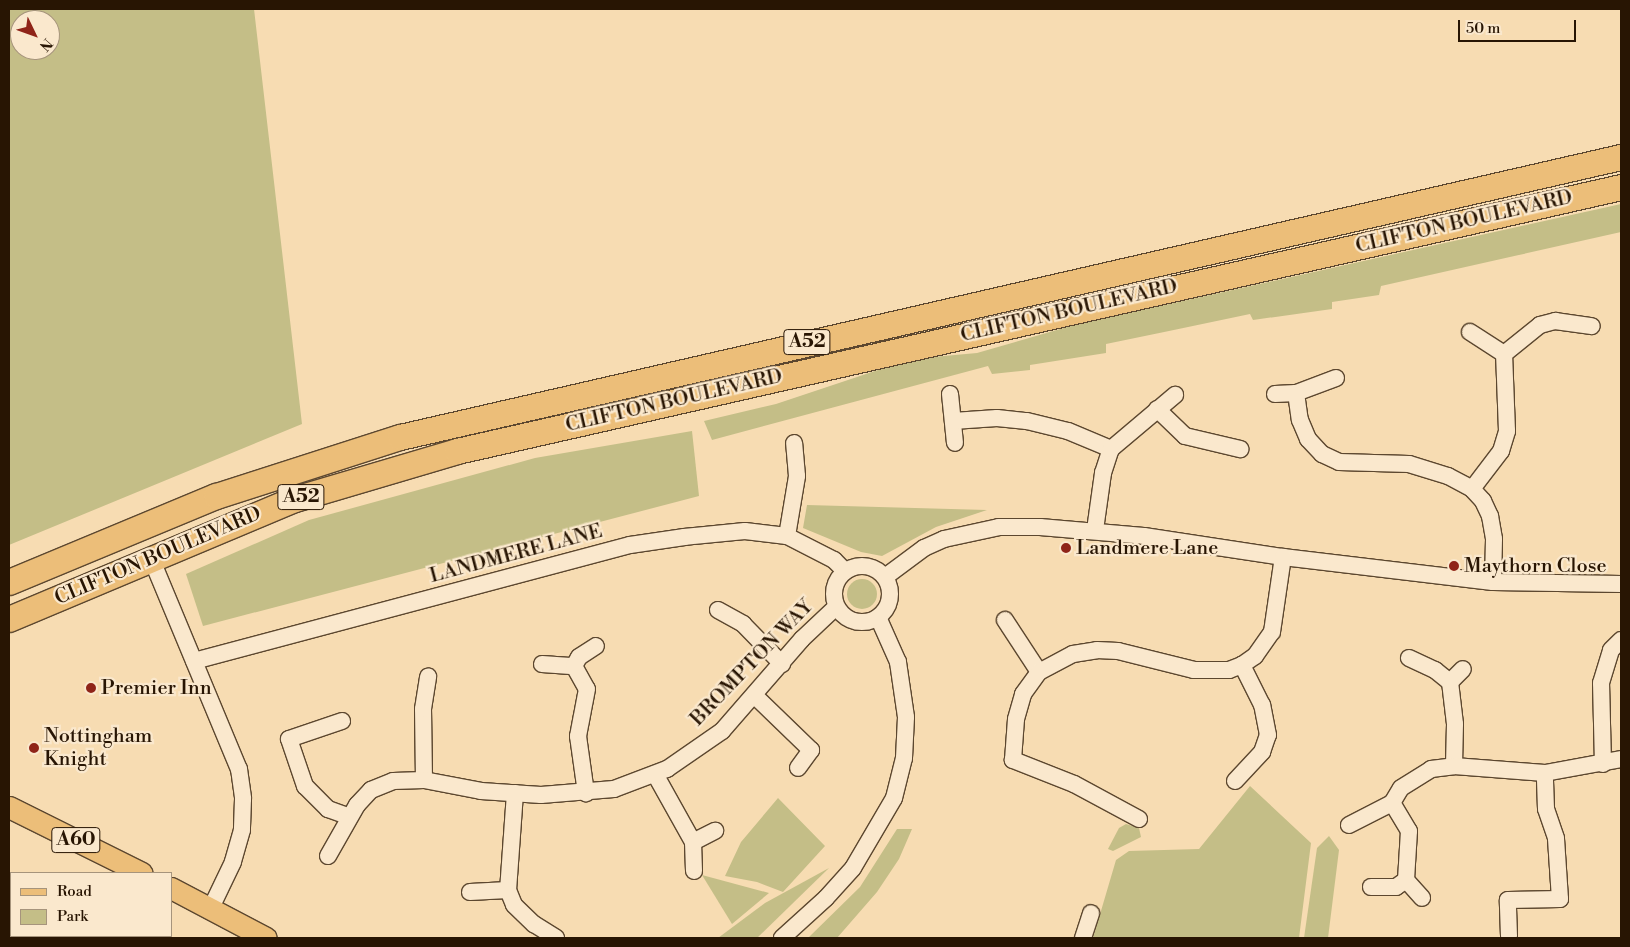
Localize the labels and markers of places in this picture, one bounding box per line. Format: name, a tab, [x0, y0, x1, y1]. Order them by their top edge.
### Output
place label: Landmere Lane	[1076, 536, 1218, 560]
marker: Landmere Lane	[1060, 542, 1072, 554]
place label: Maythorn Close	[1464, 554, 1607, 578]
marker: Maythorn Close	[1448, 560, 1460, 572]
place label: Premier Inn	[101, 676, 212, 700]
marker: Premier Inn	[85, 682, 97, 694]
place label: Nottingham Knight	[44, 724, 152, 771]
marker: Nottingham Knight	[28, 742, 40, 754]

